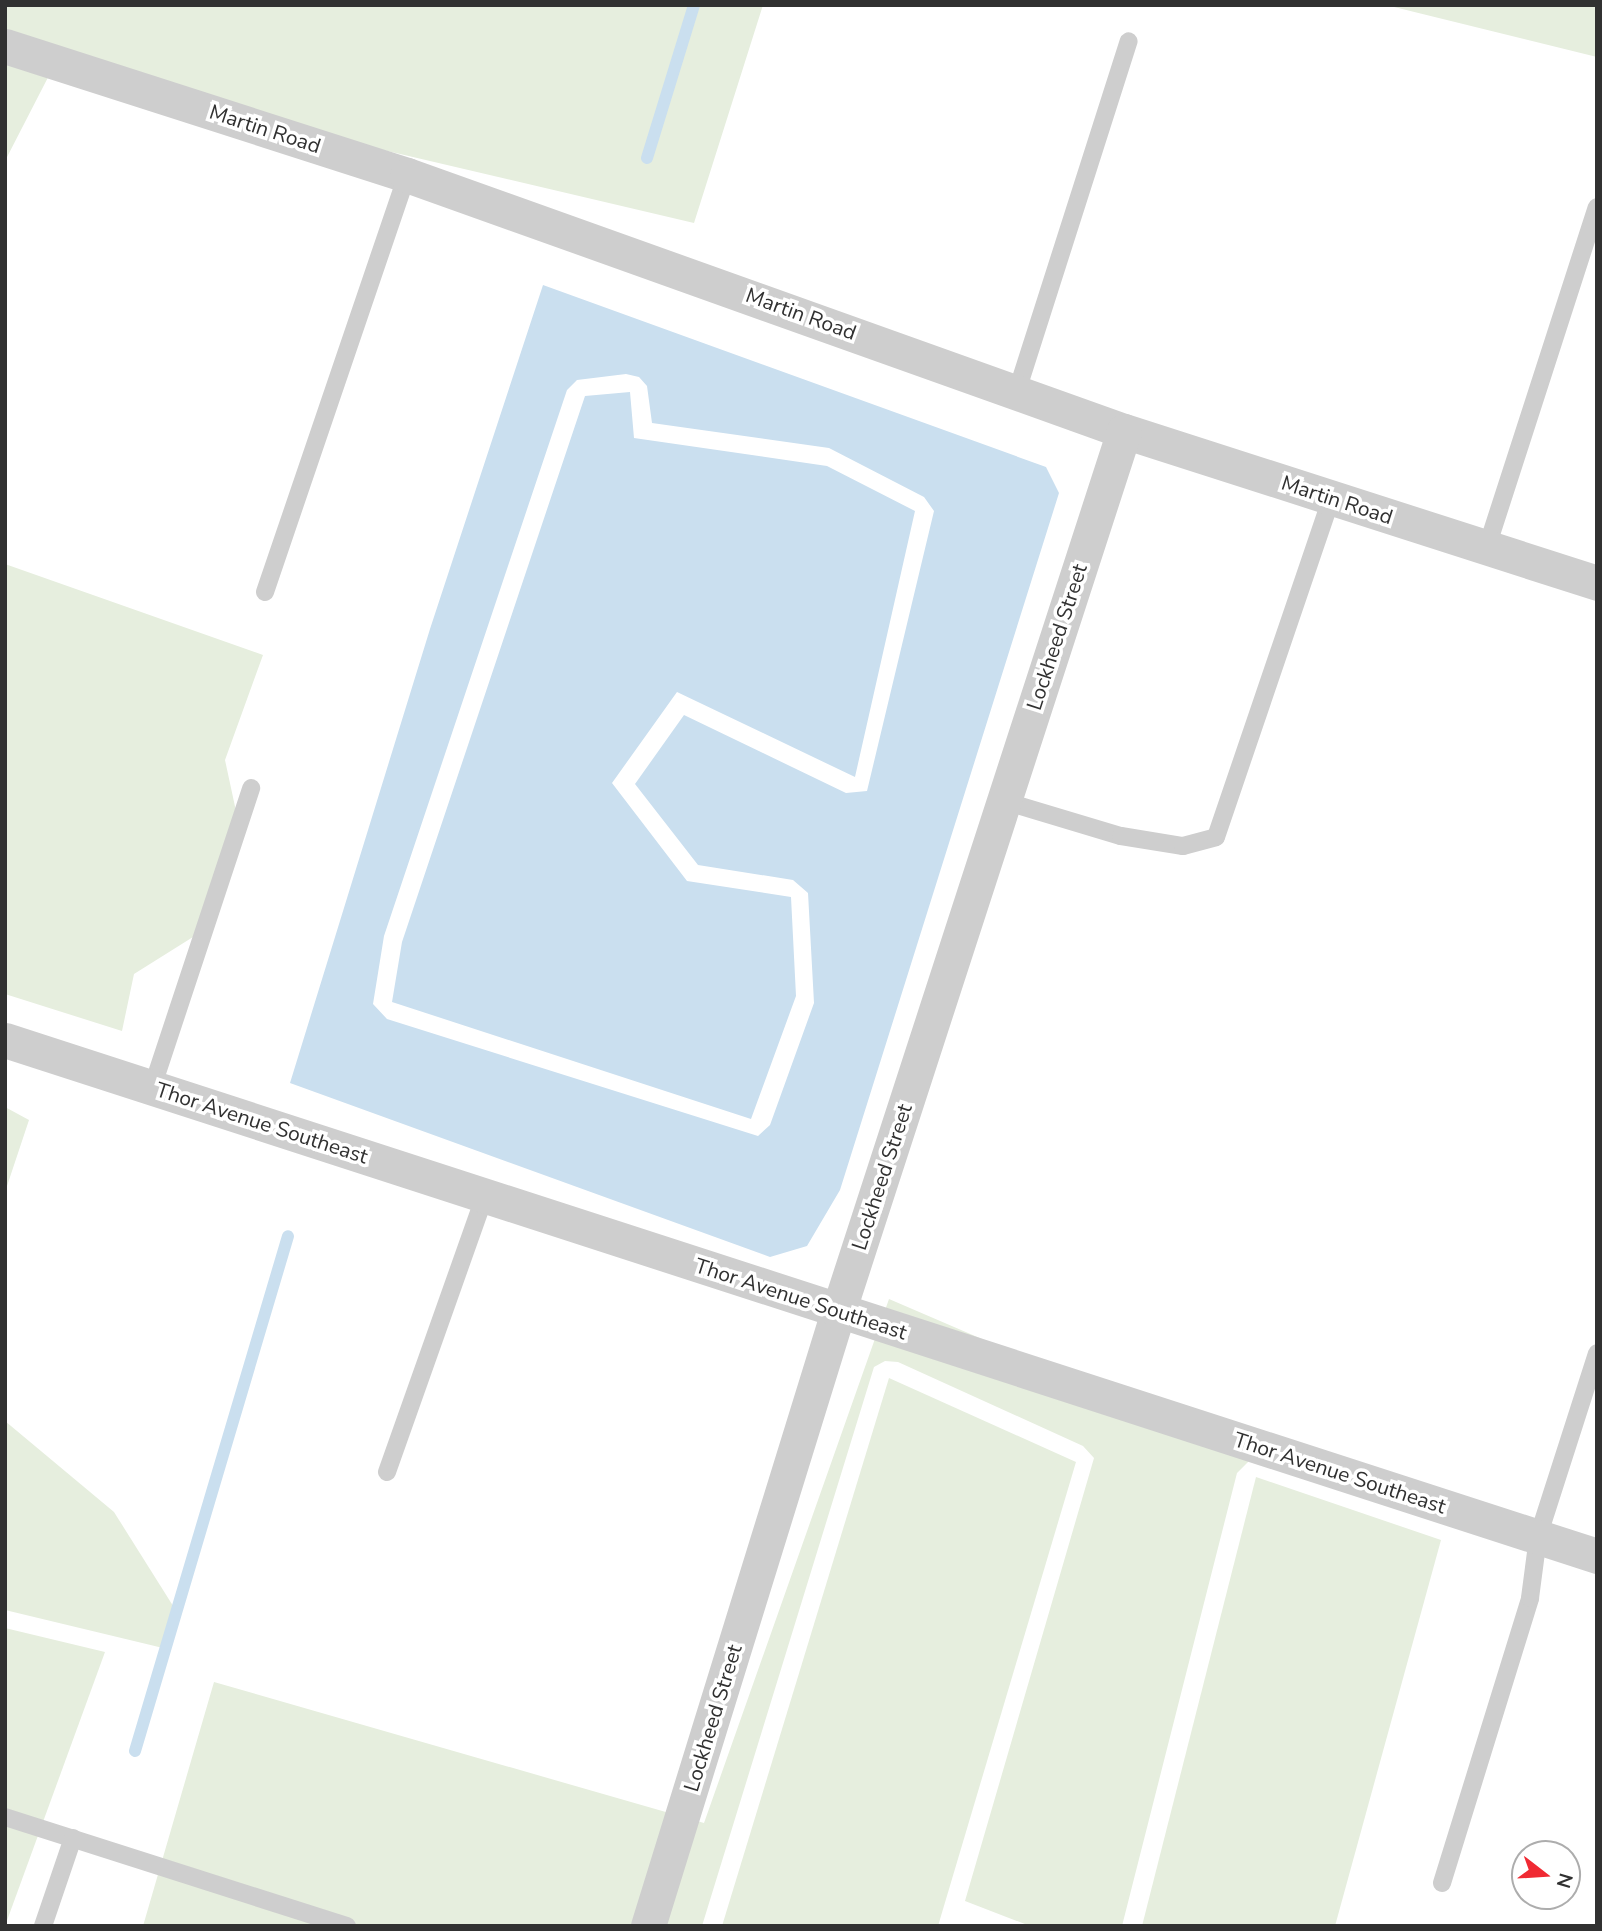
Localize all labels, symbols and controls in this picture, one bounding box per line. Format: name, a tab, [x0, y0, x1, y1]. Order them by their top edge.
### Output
street label: Martin Road	[206, 99, 324, 159]
street label: Martin Road	[742, 282, 860, 346]
street label: Martin Road	[1278, 470, 1396, 530]
street label: Lockheed Street	[1021, 561, 1093, 713]
street label: Thor Avenue Southeast	[153, 1077, 371, 1169]
street label: Lockheed Street	[846, 1101, 918, 1253]
street label: Thor Avenue Southeast	[692, 1253, 910, 1345]
street label: Thor Avenue Southeast	[1231, 1427, 1449, 1519]
street label: Lockheed Street	[679, 1641, 747, 1795]
north arrow	[1511, 1840, 1581, 1910]
text: N	[1550, 1870, 1579, 1891]

